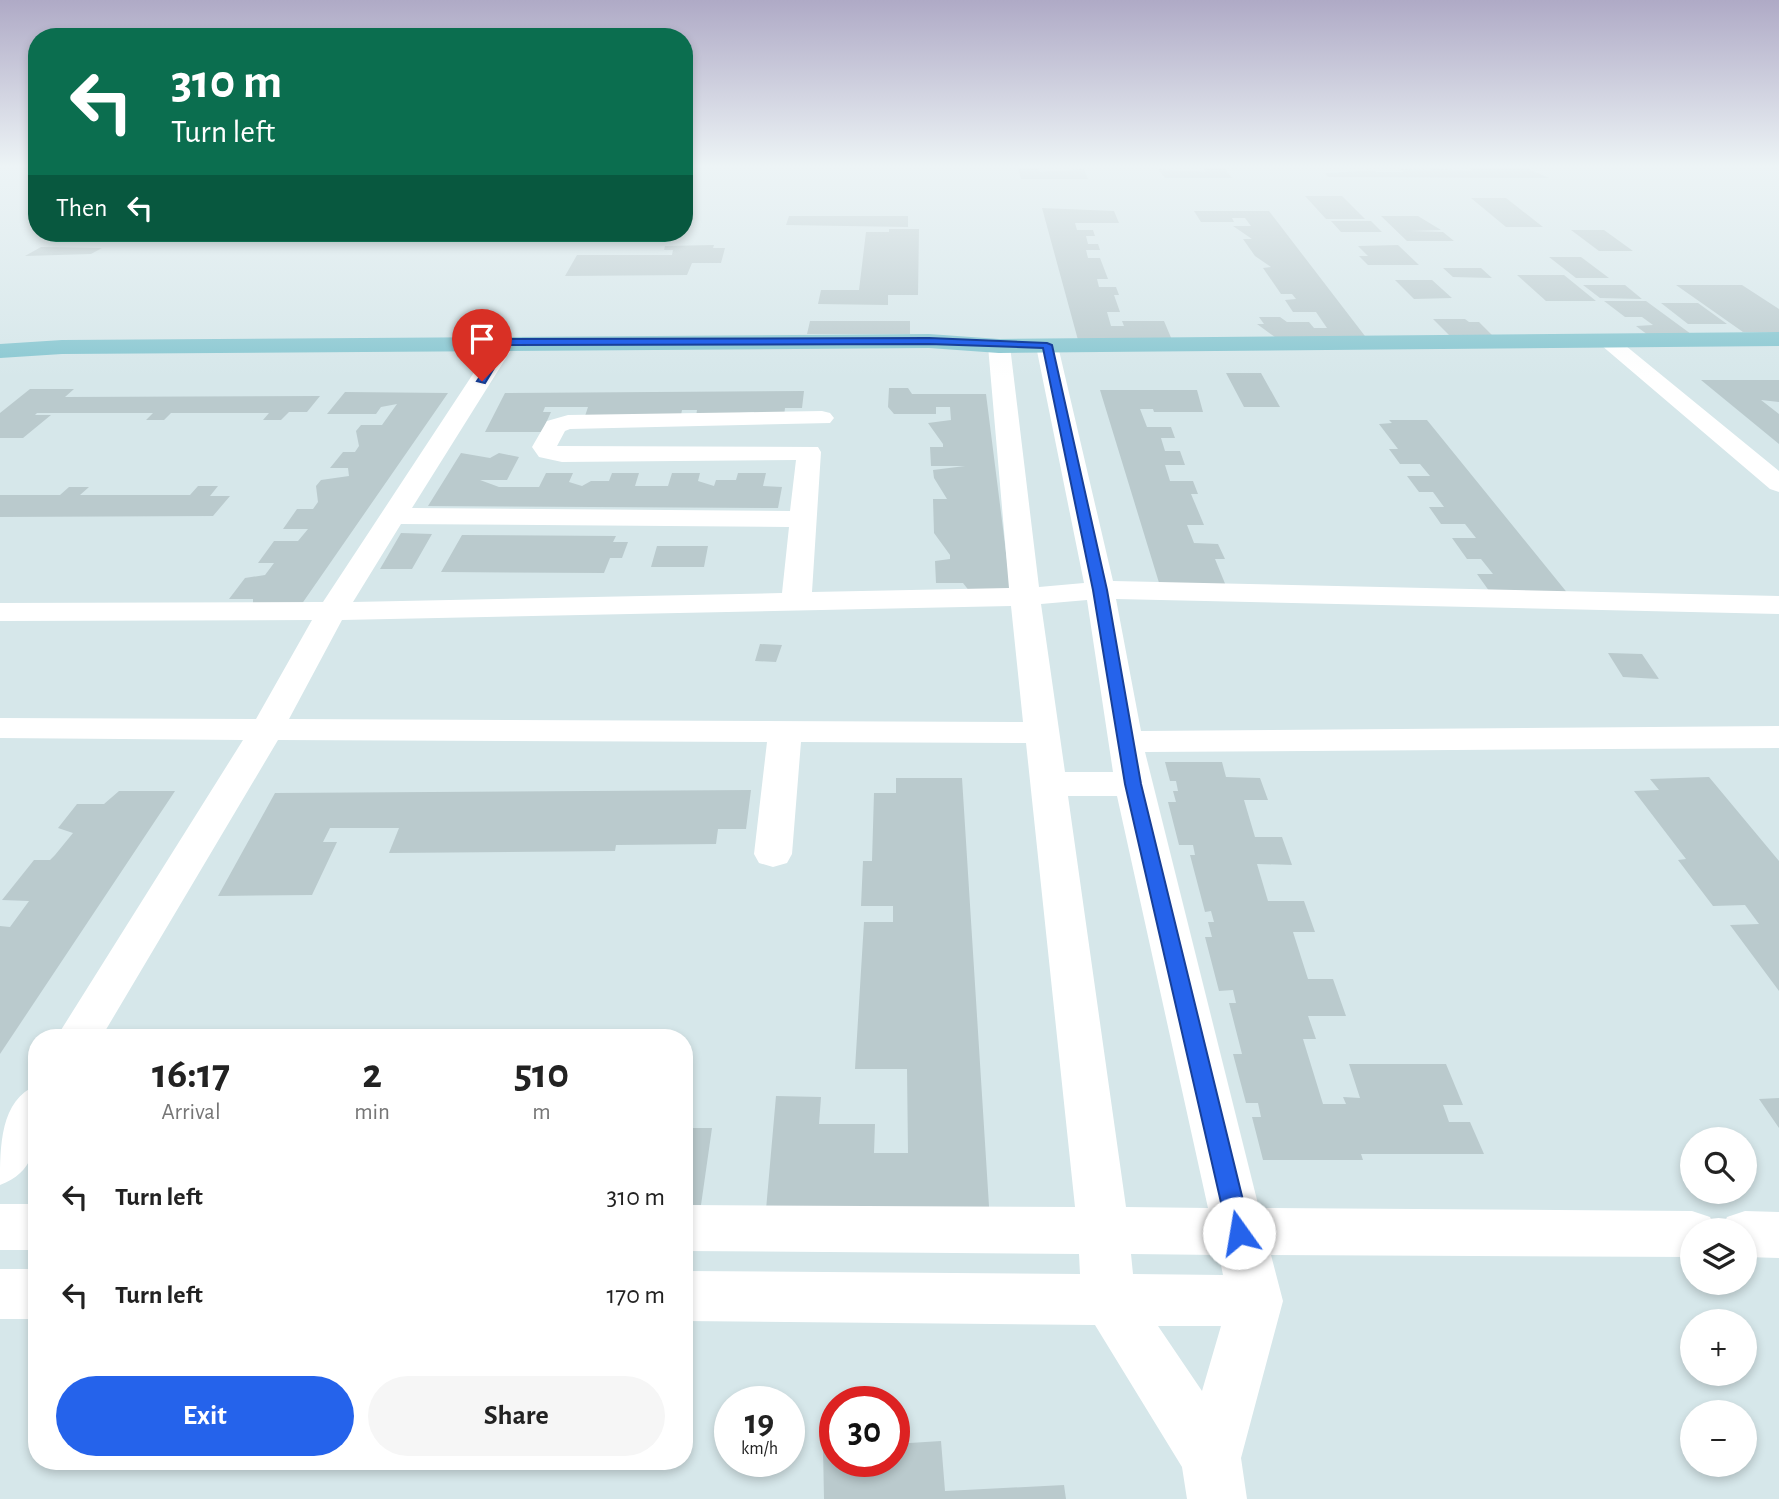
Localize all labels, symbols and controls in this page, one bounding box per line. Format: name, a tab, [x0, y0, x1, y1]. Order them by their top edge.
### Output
icon: left	[56, 56, 147, 147]
text: 310 m	[171, 58, 282, 107]
text: Turn left	[171, 116, 275, 148]
icon: left	[121, 189, 159, 227]
text: Then	[56, 195, 107, 221]
pin	[452, 309, 512, 381]
icon: arrive	[463, 320, 501, 358]
text: 16:17	[152, 1053, 230, 1095]
text: 2	[362, 1053, 382, 1095]
text: 510	[514, 1053, 569, 1095]
text: Arrival	[162, 1101, 221, 1124]
text: min	[354, 1101, 390, 1124]
text: m	[532, 1101, 551, 1124]
map controls	[1680, 1127, 1757, 1477]
button: search	[1680, 1127, 1757, 1204]
icon: left	[56, 1178, 94, 1216]
text: Turn left	[115, 1184, 203, 1210]
text: 310 m	[607, 1184, 665, 1210]
position arrow	[1202, 1196, 1276, 1270]
button: layers	[1680, 1218, 1757, 1295]
icon: left	[56, 1276, 94, 1314]
text: Turn left	[115, 1282, 203, 1308]
text: 170 m	[606, 1282, 665, 1308]
button: +	[1680, 1309, 1757, 1386]
button: Exit	[56, 1376, 354, 1456]
button: Share	[368, 1376, 665, 1456]
speed limit sign: 30	[819, 1386, 910, 1477]
button: −	[1680, 1400, 1757, 1477]
text: 19	[745, 1405, 774, 1440]
text: km/h	[741, 1440, 778, 1458]

